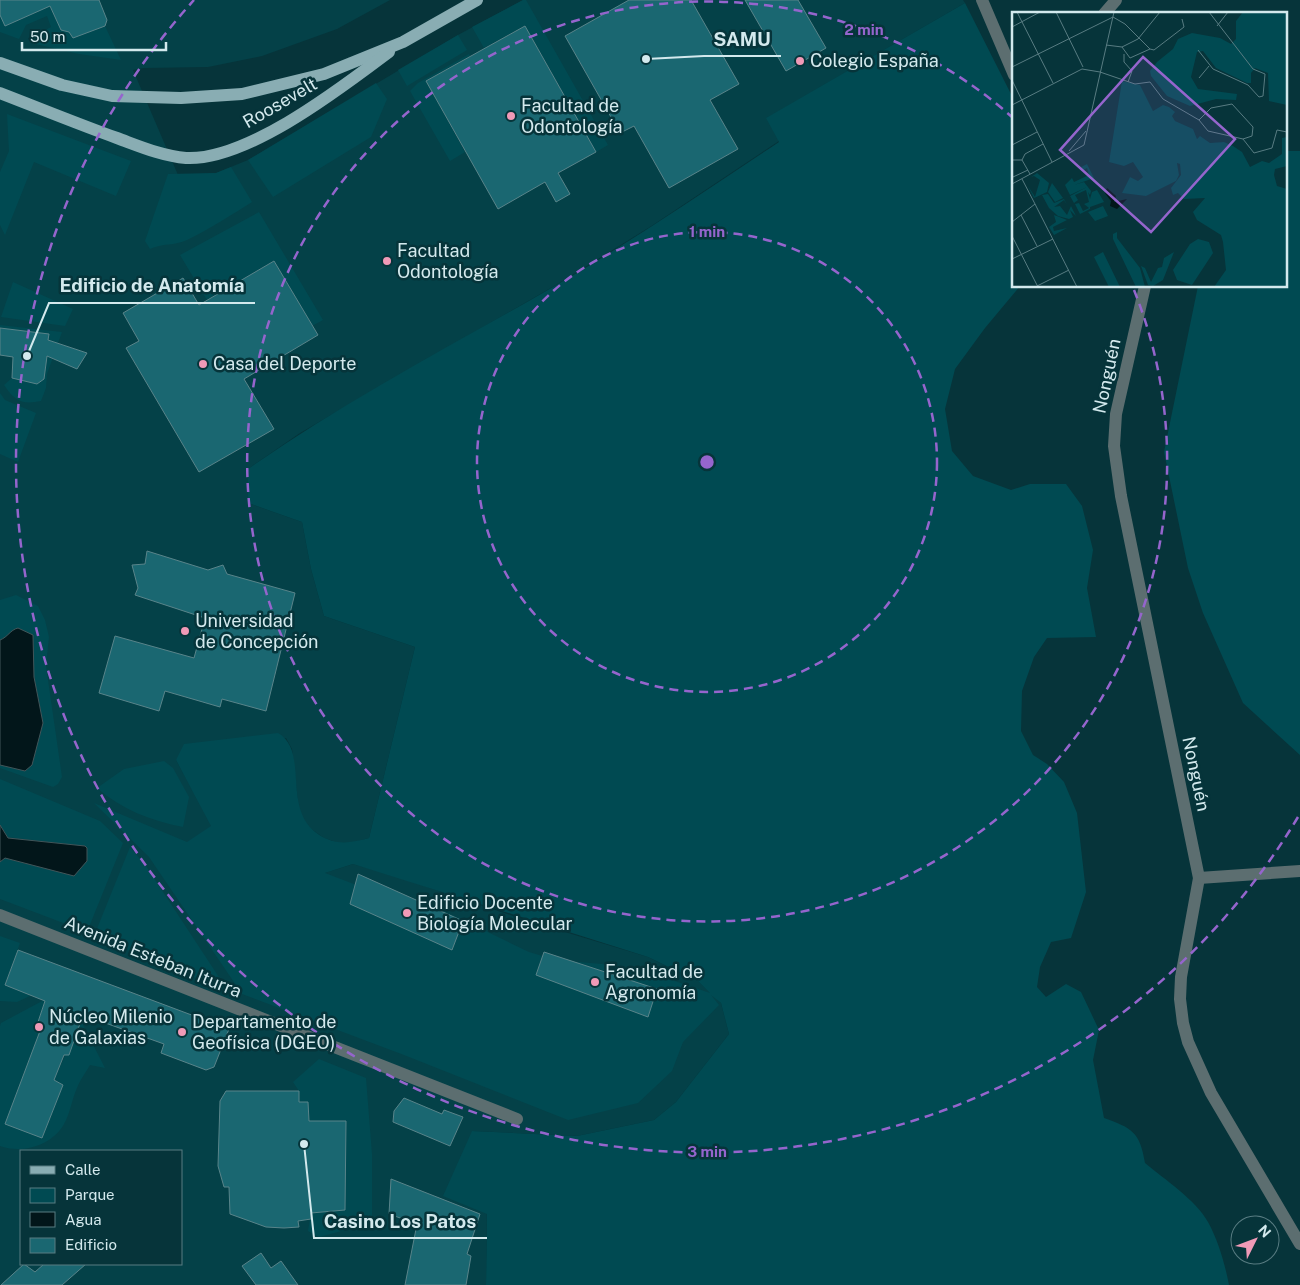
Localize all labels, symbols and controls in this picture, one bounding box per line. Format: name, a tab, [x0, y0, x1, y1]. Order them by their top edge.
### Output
inset map	[1012, 12, 1288, 288]
scale bar	[22, 20, 166, 52]
text: 2 min	[844, 21, 884, 38]
callout: SAMU	[704, 22, 781, 56]
text: 50 m	[30, 28, 65, 45]
text: SAMU	[713, 28, 771, 50]
place label: Colegio España	[810, 50, 939, 71]
marker: Colegio España	[794, 55, 806, 67]
street label: Roosevelt	[239, 73, 321, 132]
place label: Facultad de Odontología	[521, 95, 623, 137]
marker: Facultad de Odontología	[505, 110, 517, 122]
text: 1 min	[689, 223, 725, 240]
place label: Facultad Odontología	[397, 240, 499, 282]
marker: Facultad Odontología	[381, 255, 393, 267]
callout: Edificio de Anatomía	[49, 269, 255, 303]
text: Edificio de Anatomía	[59, 274, 245, 296]
street label: Nonguén	[1088, 337, 1125, 415]
place label: Casa del Deporte	[213, 353, 356, 374]
marker: Casa del Deporte	[197, 358, 209, 370]
centre of rings	[698, 453, 716, 471]
place label: Universidad de Concepción	[195, 610, 318, 652]
marker: Universidad de Concepción	[179, 625, 191, 637]
street label: Nonguén	[1178, 735, 1215, 813]
place label: Edificio Docente Biología Molecular	[417, 892, 573, 934]
marker: Edificio Docente Biología Molecular	[401, 907, 413, 919]
street label: Avenida Esteban Iturra	[62, 911, 245, 1002]
place label: Facultad de Agronomía	[605, 961, 703, 1003]
marker: Facultad de Agronomía	[589, 976, 601, 988]
place label: Núcleo Milenio de Galaxias	[49, 1006, 173, 1048]
place label: Departamento de Geofísica (DGEO)	[192, 1011, 337, 1053]
marker: Núcleo Milenio de Galaxias	[33, 1021, 45, 1033]
marker: Departamento de Geofísica (DGEO)	[176, 1026, 188, 1038]
text: 3 min	[687, 1143, 727, 1160]
legend	[20, 1150, 182, 1265]
text: Calle	[65, 1161, 101, 1178]
text: Parque	[65, 1186, 115, 1203]
callout: Casino Los Patos	[314, 1204, 487, 1238]
text: Casino Los Patos	[324, 1210, 476, 1232]
text: Agua	[65, 1211, 102, 1228]
north arrow	[1230, 1215, 1280, 1265]
text: N	[1255, 1222, 1274, 1241]
text: Edificio	[65, 1236, 117, 1253]

